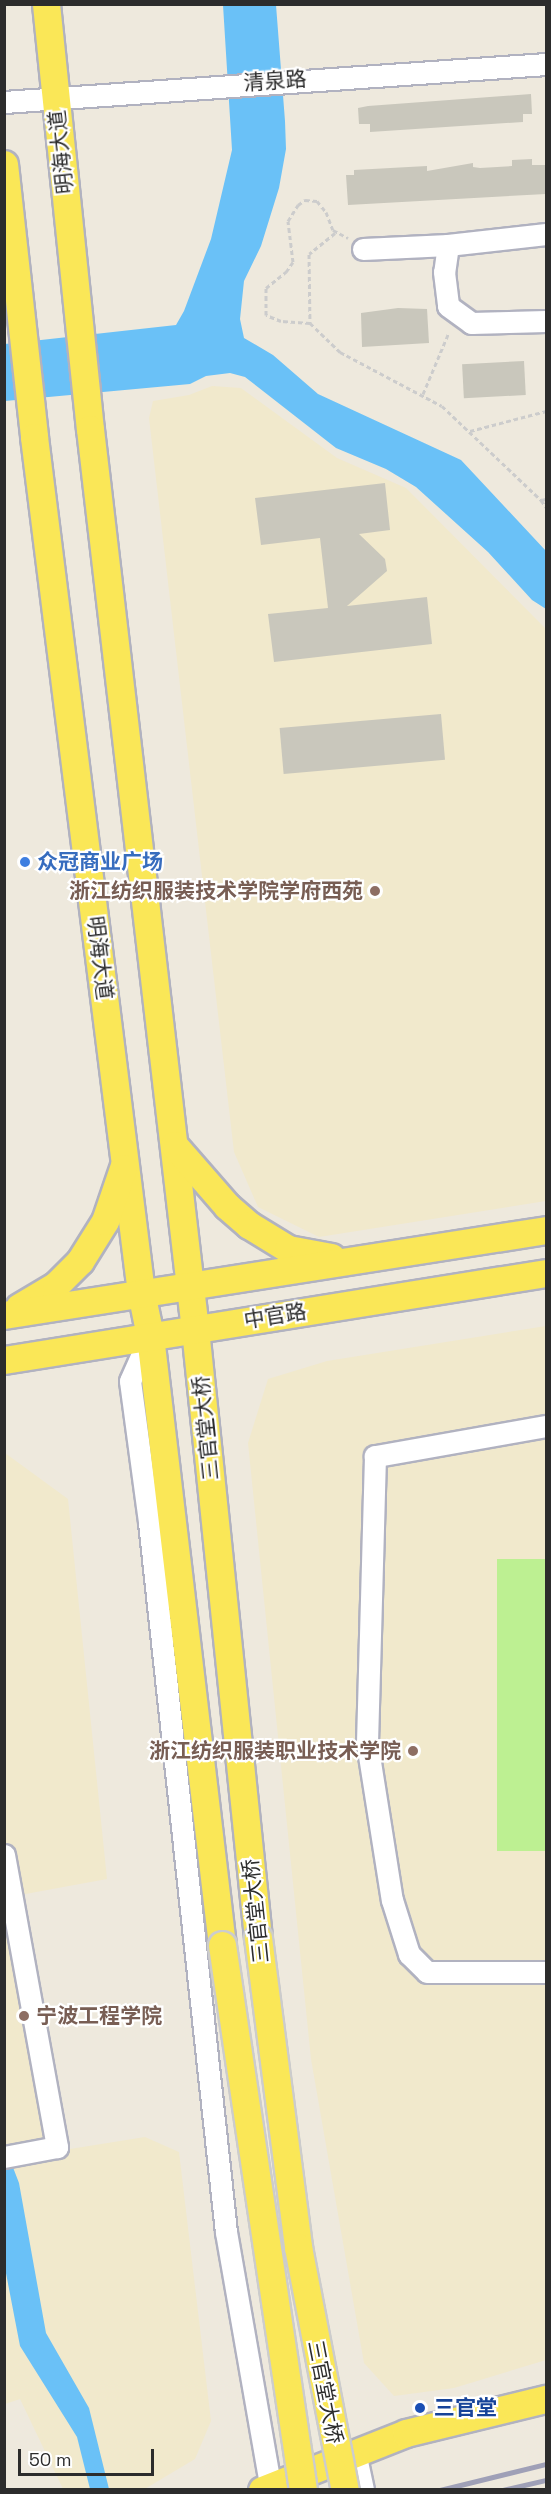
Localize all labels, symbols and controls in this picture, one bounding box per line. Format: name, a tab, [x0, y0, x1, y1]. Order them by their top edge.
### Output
street label: 清泉路	[243, 66, 307, 96]
street label: 明海大道	[44, 109, 78, 195]
place label: 众冠商业广场	[37, 849, 163, 875]
marker: 众冠商业广场	[18, 855, 32, 869]
place label: 浙江纺织服装技术学院学府西苑	[69, 878, 363, 904]
marker: 浙江纺织服装技术学院学府西苑	[368, 884, 382, 898]
street label: 明海大道	[82, 915, 118, 1001]
street label: 中官路	[242, 1299, 308, 1333]
street label: 三官堂大桥	[188, 1374, 224, 1482]
place label: 浙江纺织服装职业技术学院	[149, 1738, 401, 1764]
marker: 浙江纺织服装职业技术学院	[406, 1744, 420, 1758]
street label: 三官堂大桥	[238, 1857, 274, 1965]
place label: 宁波工程学院	[36, 2003, 162, 2029]
marker: 宁波工程学院	[17, 2009, 31, 2023]
street label: 三官堂大桥	[303, 2338, 347, 2446]
place label: 三官堂	[434, 2395, 497, 2421]
marker: 三官堂	[411, 2399, 429, 2417]
scale bar	[21, 2437, 158, 2475]
text: 50 m	[29, 2448, 71, 2471]

